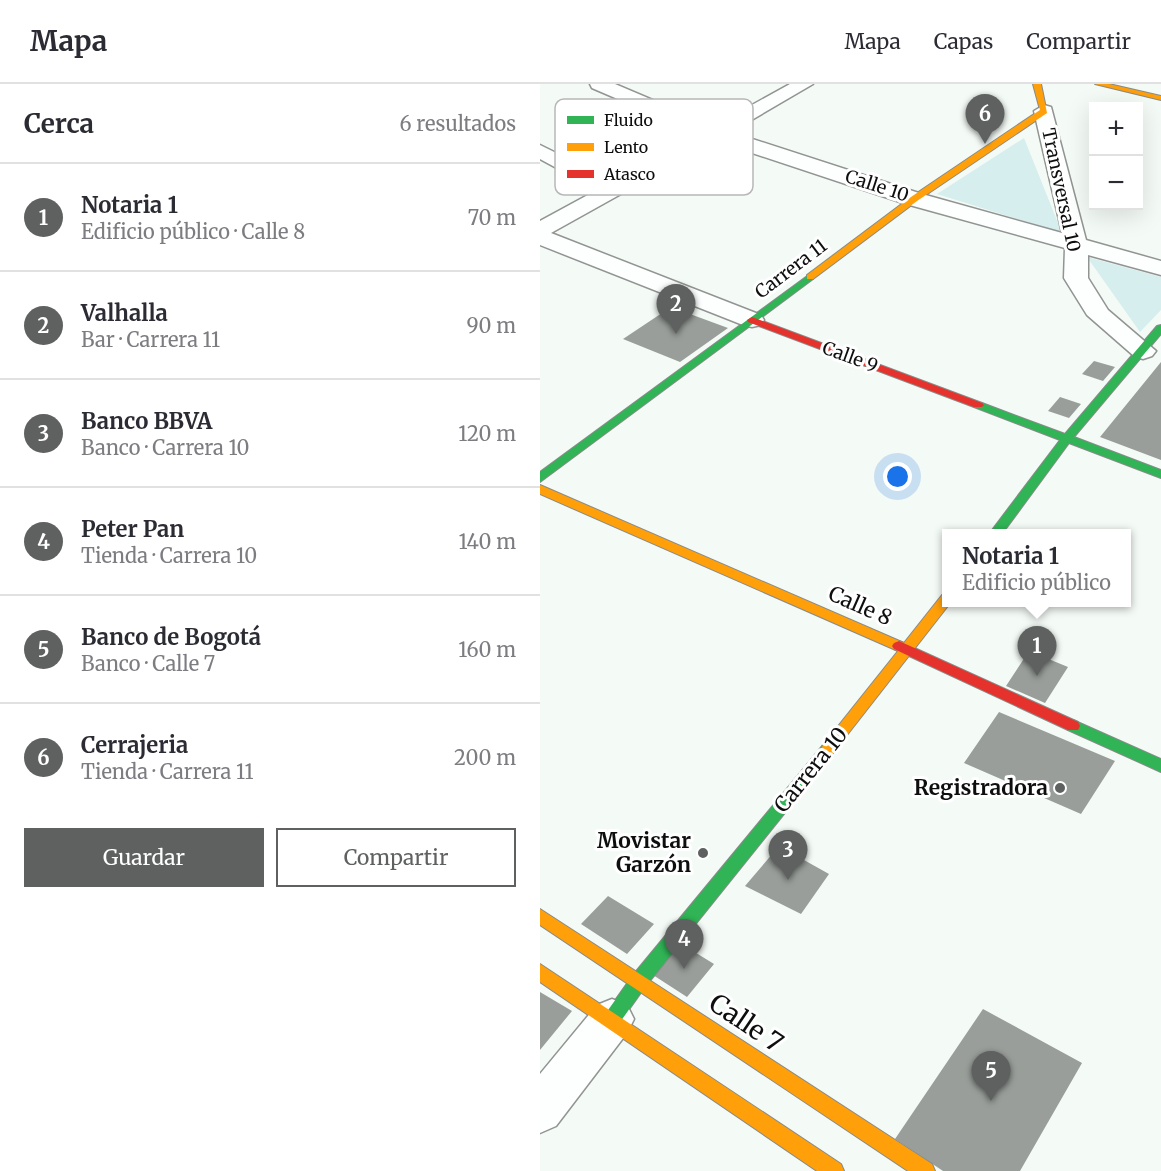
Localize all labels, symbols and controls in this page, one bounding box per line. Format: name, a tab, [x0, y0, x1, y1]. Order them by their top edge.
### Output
text: Mapa	[30, 23, 107, 59]
text: Mapa	[844, 28, 901, 55]
text: Capas	[934, 28, 993, 55]
text: Compartir	[1026, 28, 1131, 55]
pin: 6	[966, 94, 1004, 144]
legend	[555, 99, 753, 195]
map controls	[1089, 102, 1143, 210]
button: +	[1089, 102, 1143, 156]
text: Cerca	[24, 107, 94, 140]
text: Fluido	[604, 110, 653, 130]
text: 6 resultados	[400, 111, 516, 136]
street label: Transversal 10	[1037, 126, 1086, 254]
text: Lento	[604, 137, 648, 157]
button: −	[1089, 156, 1143, 210]
text: Atasco	[603, 164, 655, 184]
street label: Calle 10	[842, 164, 912, 207]
text: Notaria 1	[81, 191, 178, 219]
text: 1	[39, 205, 48, 230]
text: 70 m	[468, 205, 516, 230]
text: Edificio público · Calle 8	[81, 219, 305, 244]
street label: Carrera 11	[750, 234, 831, 303]
pin: 2	[656, 284, 696, 334]
text: Valhalla	[81, 299, 168, 327]
text: 2	[38, 313, 49, 338]
text: 90 m	[466, 313, 516, 338]
text: Bar · Carrera 11	[81, 327, 220, 352]
street label: Calle 9	[819, 336, 881, 377]
text: Banco BBVA	[81, 407, 212, 435]
text: 3	[38, 421, 49, 446]
text: 120 m	[458, 421, 516, 446]
text: Banco · Carrera 10	[81, 435, 249, 460]
your location	[883, 462, 912, 491]
text: Peter Pan	[81, 515, 184, 543]
text: 4	[37, 529, 50, 554]
text: 140 m	[459, 529, 516, 554]
popup	[942, 529, 1131, 607]
text: Notaria 1	[962, 542, 1059, 570]
text: Tienda · Carrera 10	[81, 543, 257, 568]
text: Edificio público	[962, 570, 1111, 595]
street label: Calle 8	[824, 580, 896, 631]
text: Banco de Bogotá	[81, 623, 261, 651]
pin: 1	[1018, 626, 1056, 676]
text: 5	[38, 637, 49, 662]
text: 160 m	[458, 637, 516, 662]
text: Banco · Calle 7	[81, 651, 215, 676]
street label: Carrera 10	[768, 722, 853, 818]
text: Cerrajeria	[81, 731, 188, 759]
text: 6	[37, 745, 50, 770]
text: 200 m	[454, 745, 516, 770]
text: Tienda · Carrera 11	[81, 759, 253, 784]
place label: Registradora	[914, 774, 1048, 801]
marker: Registradora	[1053, 781, 1067, 795]
place label: Movistar Garzón	[597, 827, 691, 878]
button: Guardar	[24, 828, 264, 887]
button: Compartir	[276, 828, 516, 887]
pin: 3	[768, 830, 808, 880]
marker: Movistar Garzón	[696, 846, 710, 860]
pin: 4	[664, 920, 704, 969]
street label: Calle 7	[703, 986, 790, 1059]
pin: 5	[972, 1052, 1010, 1101]

